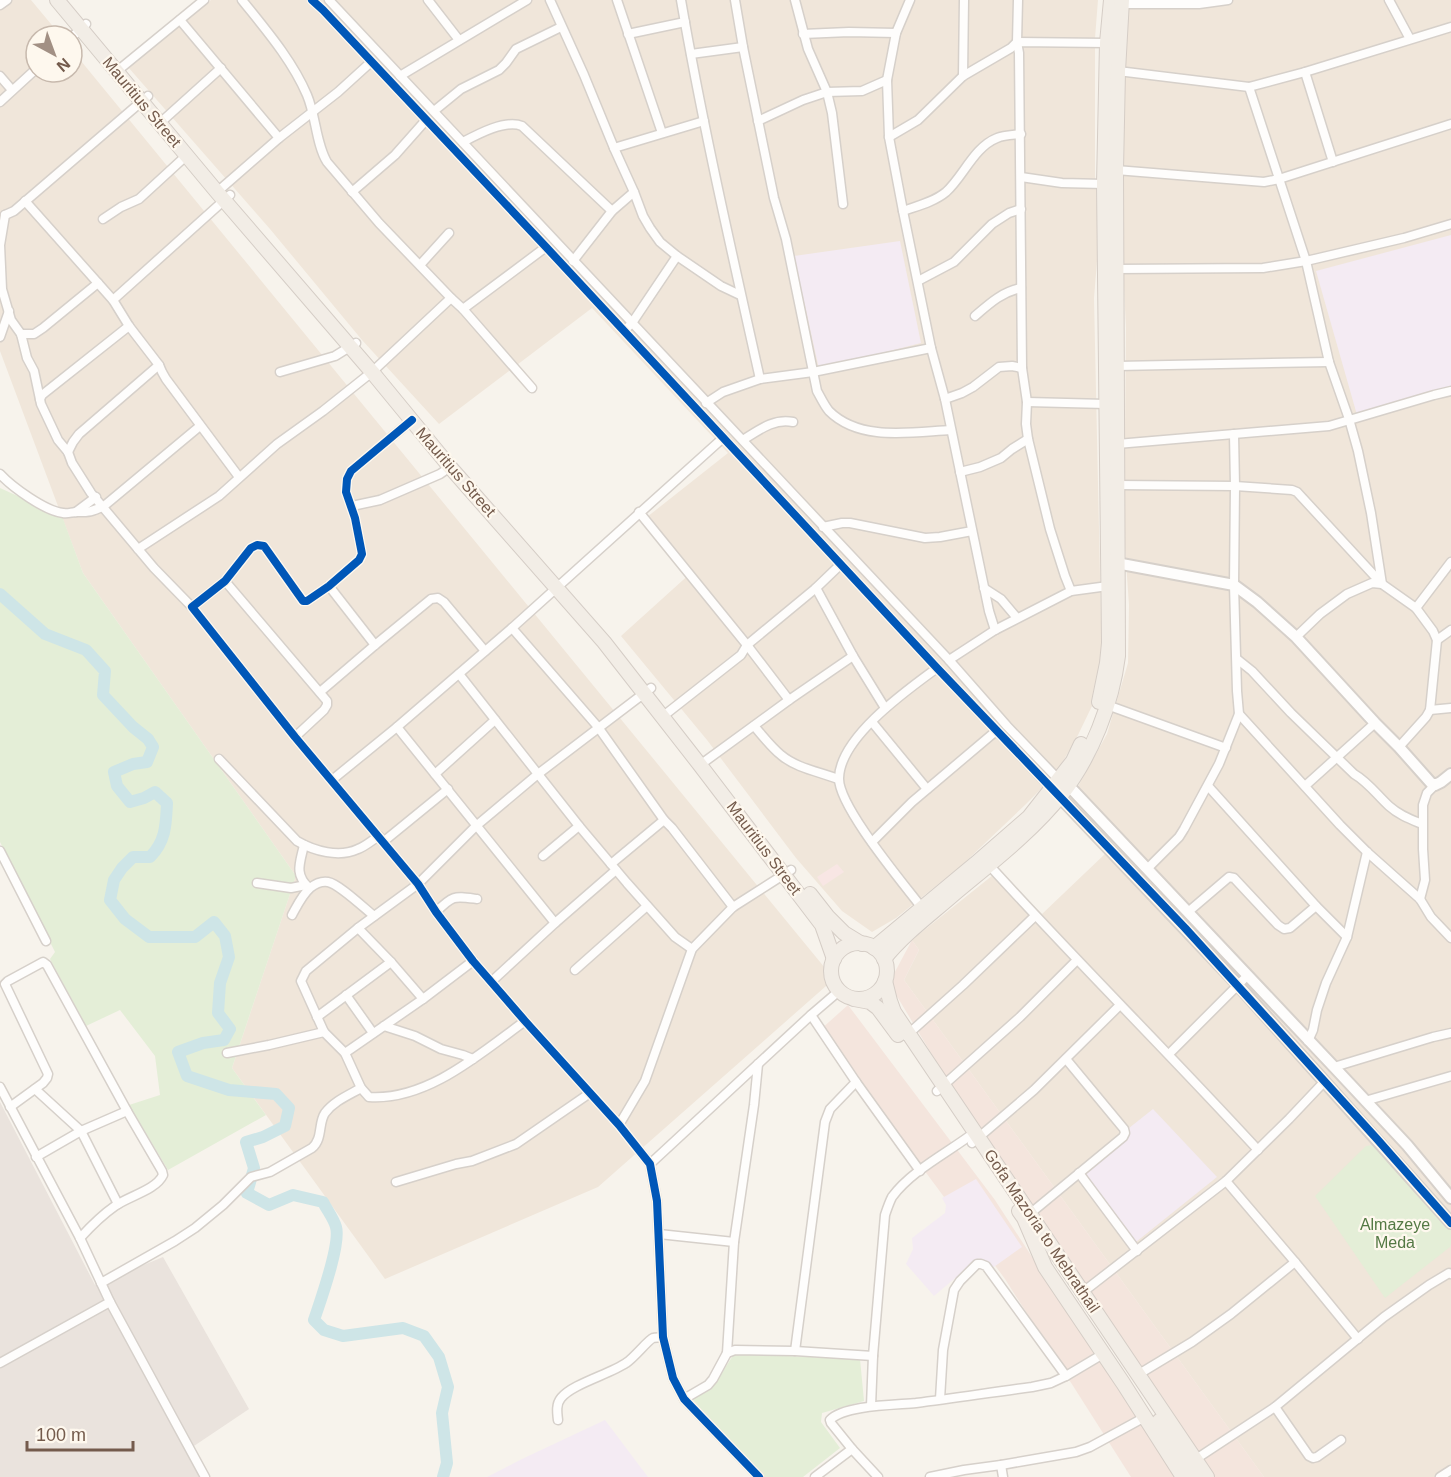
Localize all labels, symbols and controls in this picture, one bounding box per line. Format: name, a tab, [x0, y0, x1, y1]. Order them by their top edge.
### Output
north arrow	[24, 24, 84, 84]
street label: Mauritius Street	[99, 54, 185, 151]
text: N	[54, 55, 73, 75]
street label: Mauritius Street	[413, 424, 500, 520]
street label: Mauritius Street	[723, 798, 805, 898]
street label: Gofa Mazoria to Mebrathail	[981, 1146, 1103, 1316]
park label: Almazeye Meda	[1360, 1216, 1430, 1251]
scale bar	[27, 1414, 134, 1452]
text: 100 m	[36, 1425, 86, 1445]

